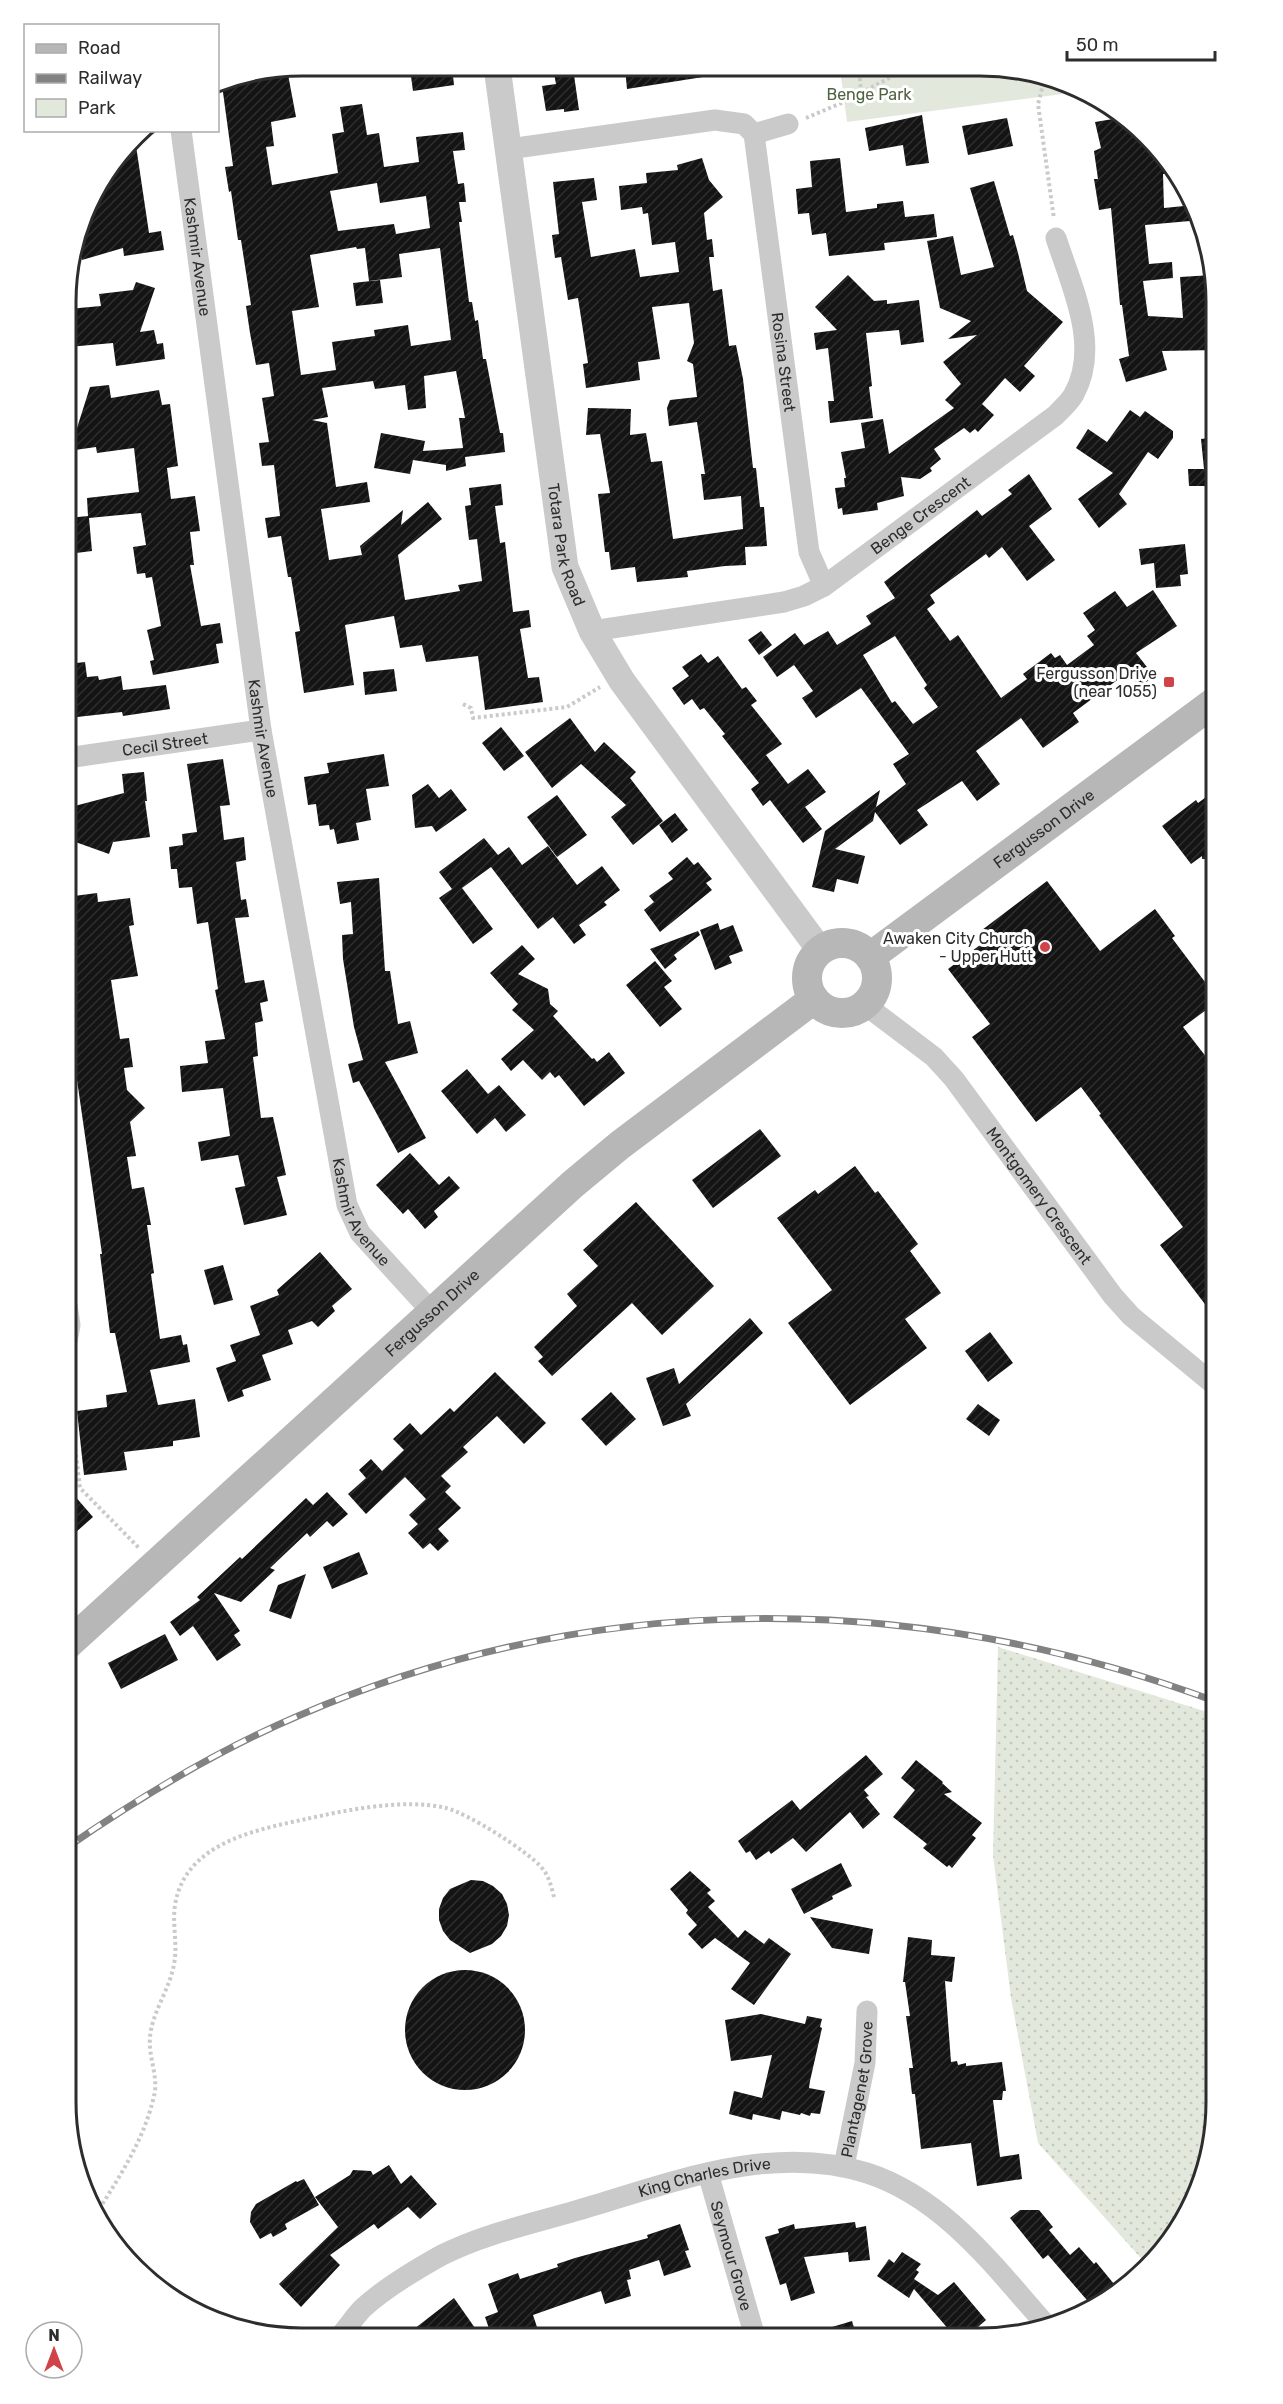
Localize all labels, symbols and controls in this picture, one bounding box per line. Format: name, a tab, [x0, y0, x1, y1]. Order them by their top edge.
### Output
legend	[24, 24, 219, 132]
scale bar	[1067, 24, 1216, 62]
text: 50 m	[1076, 34, 1119, 56]
text: Road	[78, 37, 121, 59]
text: Railway	[78, 67, 142, 89]
park label: Benge Park	[826, 85, 912, 104]
text: Park	[78, 97, 116, 119]
street label: Kashmir Avenue	[181, 196, 215, 317]
street label: Rosina Street	[768, 311, 800, 413]
street label: Benge Crescent	[867, 472, 974, 558]
street label: Totara Park Road	[544, 482, 590, 609]
place label: Fergusson Drive (near 1055)	[1036, 664, 1157, 701]
marker: Fergusson Drive (near 1055)	[1162, 675, 1176, 689]
street label: Kashmir Avenue	[245, 678, 283, 799]
street label: Cecil Street	[121, 728, 209, 759]
street label: Fergusson Drive	[989, 785, 1098, 872]
place label: Awaken City Church - Upper Hutt	[883, 929, 1033, 966]
marker: Awaken City Church - Upper Hutt	[1038, 940, 1052, 954]
street label: Montgomery Crescent	[983, 1123, 1096, 1268]
street label: Kashmir Avenue	[329, 1156, 395, 1270]
street label: Fergusson Drive	[381, 1265, 483, 1360]
street label: Plantagenet Grove	[836, 2021, 876, 2159]
street label: King Charles Drive	[636, 2153, 772, 2201]
street label: Seymour Grove	[707, 2199, 756, 2313]
north arrow	[24, 2320, 84, 2380]
text: N	[48, 2326, 60, 2345]

